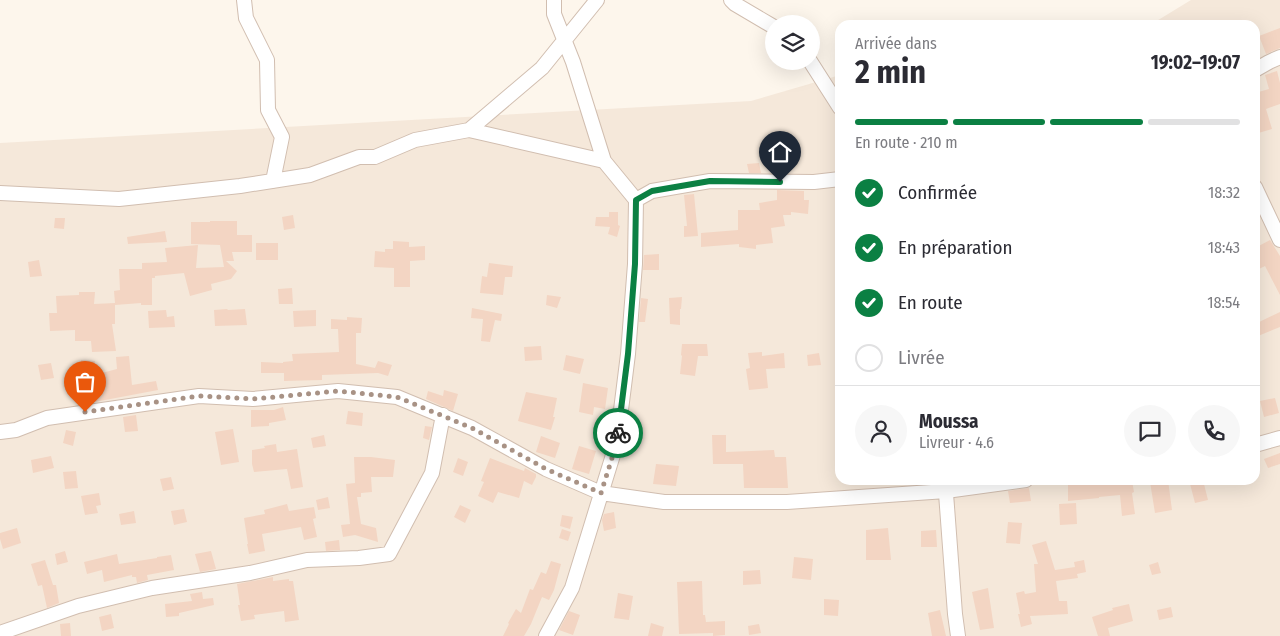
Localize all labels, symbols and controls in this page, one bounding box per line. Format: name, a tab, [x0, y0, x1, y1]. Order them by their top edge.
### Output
map controls	[765, 15, 820, 70]
button: layers	[765, 15, 820, 70]
text: Arrivée dans	[855, 34, 937, 53]
text: 19:02–19:07	[1151, 51, 1240, 74]
text: 2 min	[855, 53, 926, 91]
pin	[759, 131, 801, 182]
text: En route · 210 m	[855, 133, 958, 152]
icon: home	[766, 138, 794, 166]
icon: check	[855, 179, 883, 207]
text: Confirmée	[898, 181, 977, 204]
text: 18:32	[1208, 183, 1240, 202]
icon: check	[855, 234, 883, 262]
text: En préparation	[898, 236, 1012, 259]
text: 18:43	[1208, 238, 1240, 257]
icon: check	[855, 289, 883, 317]
text: En route	[898, 291, 963, 314]
text: 18:54	[1207, 293, 1240, 312]
text: Livrée	[898, 346, 945, 369]
pin	[64, 361, 106, 412]
icon: bag	[71, 368, 99, 396]
button: person	[855, 405, 907, 457]
button: chat	[1124, 405, 1176, 457]
button: phone	[1188, 405, 1240, 457]
courier	[593, 408, 643, 458]
text: Moussa	[919, 410, 979, 433]
icon: bike	[604, 419, 632, 447]
text: Livreur · 4.6	[919, 433, 994, 452]

